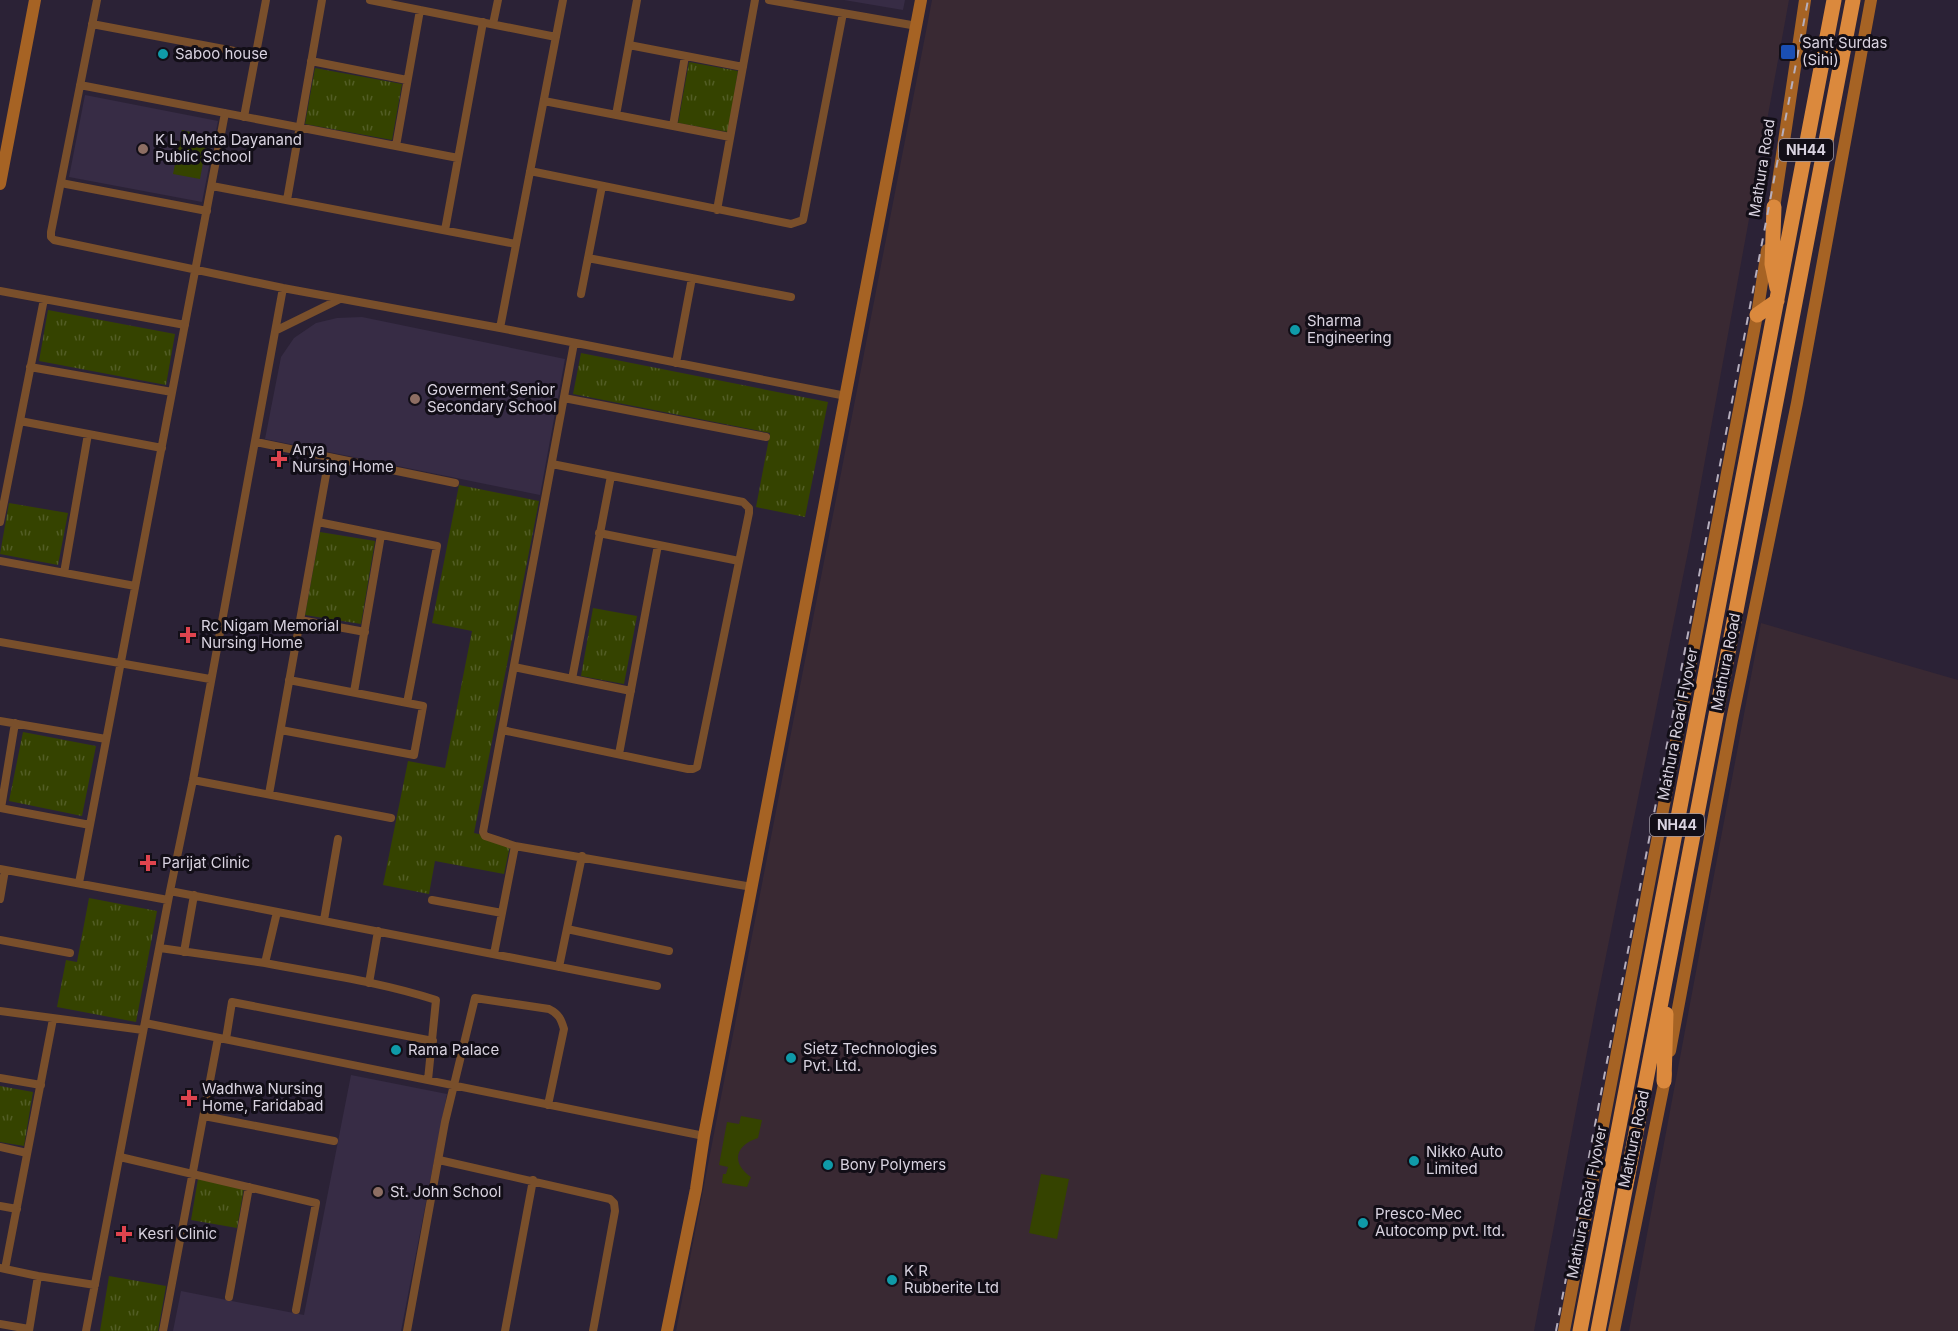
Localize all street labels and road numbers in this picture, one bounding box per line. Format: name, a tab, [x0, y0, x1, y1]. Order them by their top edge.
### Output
street label: Mathura Road	[1744, 117, 1779, 218]
road number: NH44	[1779, 139, 1833, 161]
street label: Mathura Road	[1707, 611, 1744, 712]
street label: Mathura Road Flyover	[1653, 646, 1702, 802]
road number: NH44	[1650, 814, 1704, 836]
street label: Mathura Road	[1614, 1088, 1653, 1189]
street label: Mathura Road Flyover	[1562, 1124, 1611, 1280]

